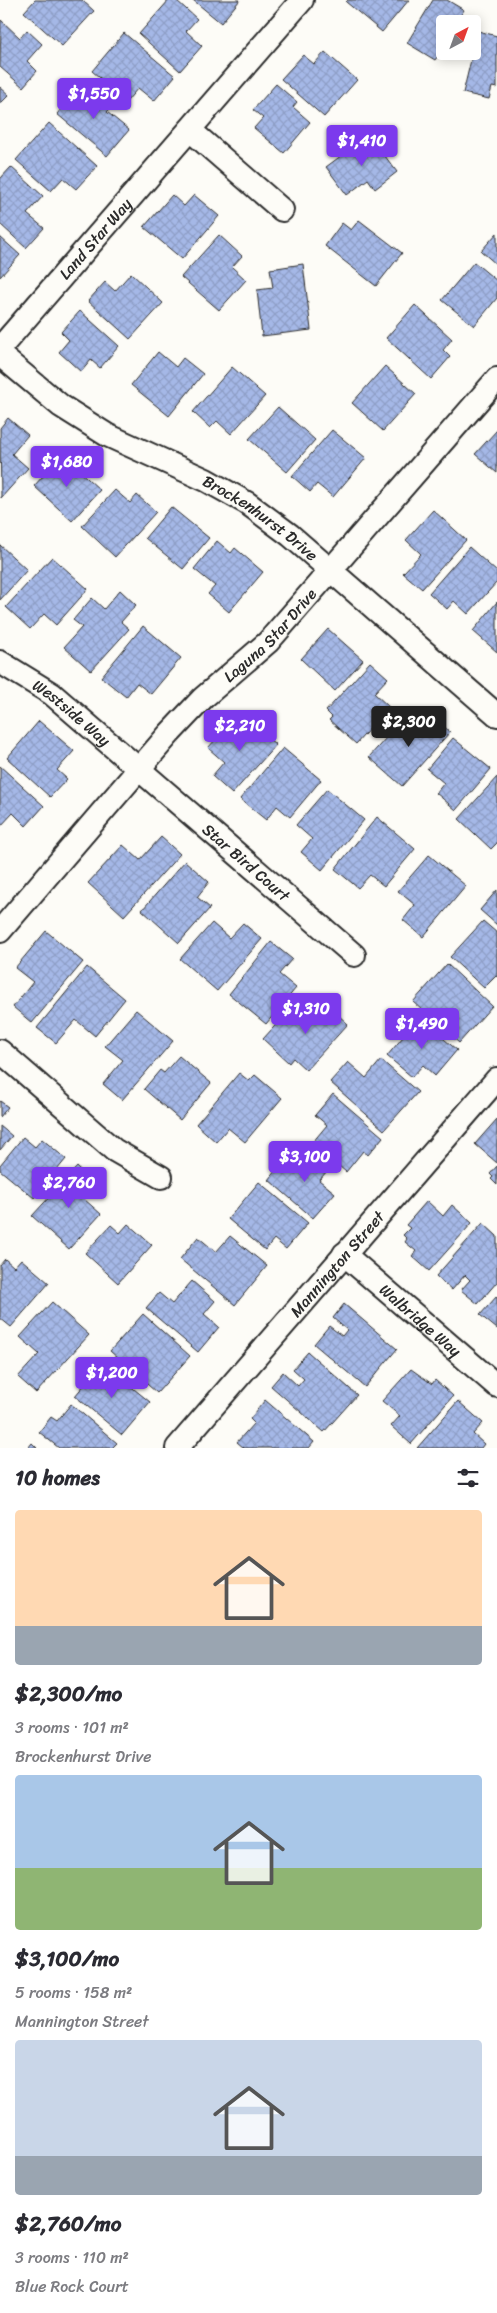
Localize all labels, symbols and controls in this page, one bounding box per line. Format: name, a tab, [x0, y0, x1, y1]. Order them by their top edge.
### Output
north arrow	[436, 15, 481, 60]
map controls	[436, 15, 481, 60]
pin: $1,550	[53, 78, 135, 120]
text: $1,550	[68, 79, 120, 108]
pin: $1,410	[321, 124, 403, 167]
text: $1,410	[338, 126, 386, 155]
street label: Land Star Way	[51, 190, 140, 286]
pin: $1,680	[26, 446, 108, 488]
text: $1,680	[42, 447, 92, 476]
street label: Brockenhurst Drive	[197, 466, 325, 568]
street label: Laguna Star Drive	[216, 581, 324, 689]
street label: Westside Way	[27, 671, 118, 754]
pin: $2,300	[368, 706, 450, 748]
text: $2,300	[382, 707, 436, 736]
pin: $2,210	[199, 710, 281, 752]
text: $2,210	[215, 711, 265, 740]
street label: Star Bird Court	[196, 815, 297, 909]
pin: $1,310	[265, 992, 347, 1035]
text: $1,310	[282, 994, 330, 1023]
pin: $1,490	[381, 1008, 463, 1050]
text: $1,490	[396, 1009, 448, 1038]
pin: $3,100	[264, 1140, 346, 1183]
text: $3,100	[280, 1142, 330, 1171]
pin: $2,760	[28, 1166, 110, 1209]
text: $2,760	[43, 1168, 95, 1197]
street label: Mannington Street	[282, 1203, 392, 1324]
street label: Walbridge Way	[373, 1276, 469, 1365]
pin: $1,200	[71, 1356, 153, 1399]
text: $1,200	[86, 1358, 138, 1387]
text: 10 homes	[15, 1459, 100, 1497]
icon: filters	[454, 1464, 482, 1492]
icon: home	[204, 1543, 294, 1633]
text: $2,300/mo	[15, 1675, 122, 1713]
text: 3 rooms · 101 m²	[15, 1713, 129, 1742]
text: Brockenhurst Drive	[15, 1742, 151, 1771]
icon: home	[204, 1808, 294, 1898]
text: $3,100/mo	[15, 1940, 119, 1978]
text: 5 rooms · 158 m²	[15, 1978, 132, 2007]
text: Mannington Street	[15, 2007, 149, 2036]
icon: home	[204, 2073, 294, 2163]
text: $2,760/mo	[15, 2205, 121, 2243]
text: 3 rooms · 110 m²	[15, 2243, 129, 2272]
text: Blue Rock Court	[15, 2272, 129, 2301]

